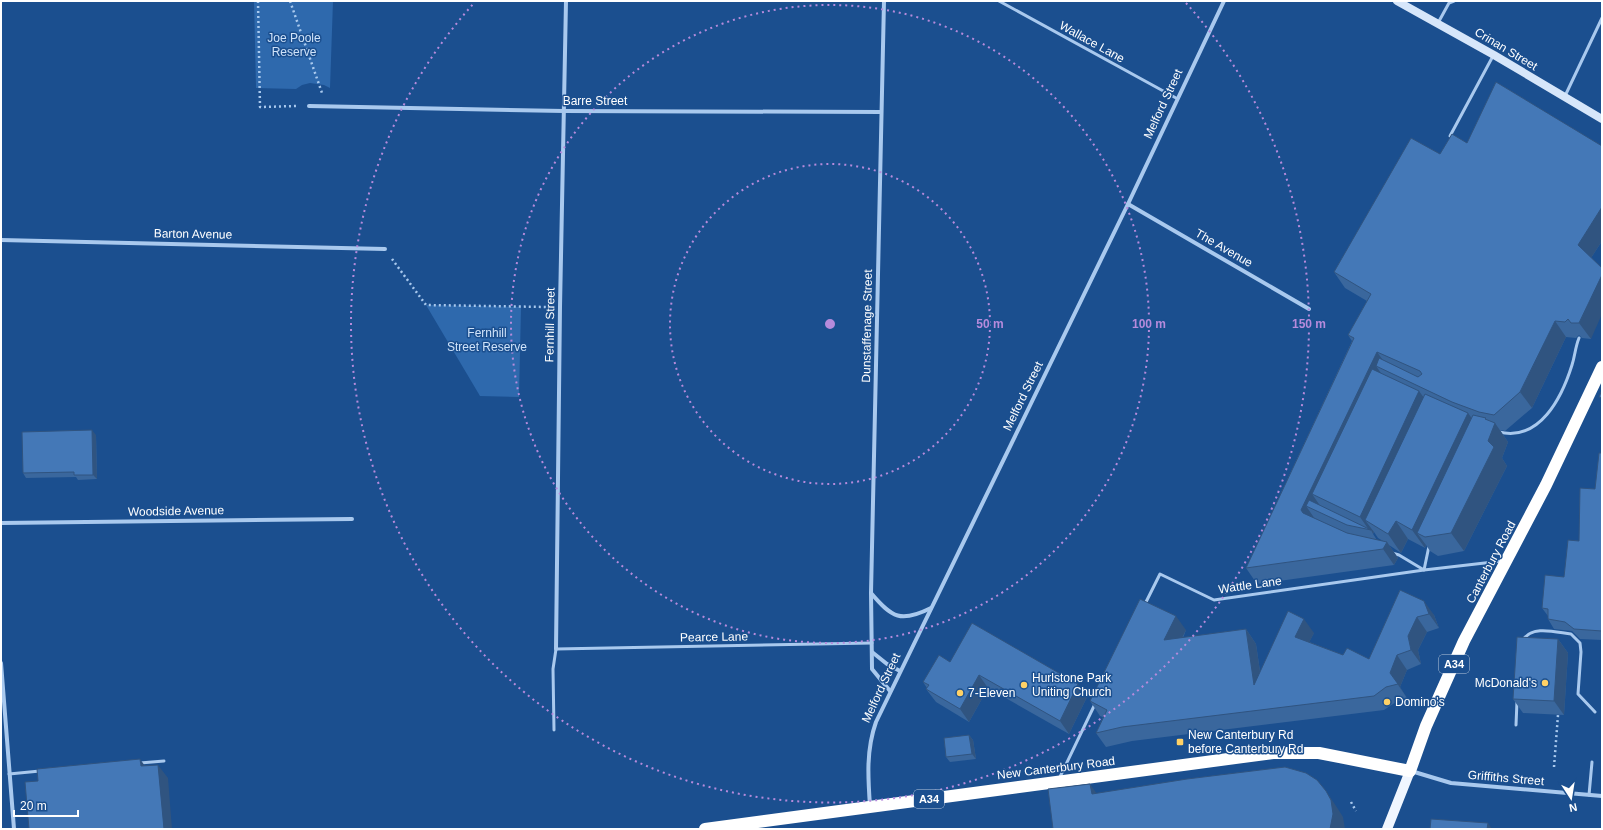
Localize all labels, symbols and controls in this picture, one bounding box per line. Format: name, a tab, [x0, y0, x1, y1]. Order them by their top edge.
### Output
street label: Wallace Lane	[1057, 18, 1127, 66]
street label: Crinan Street	[1472, 25, 1540, 74]
park label: Joe Poole Reserve	[267, 31, 321, 59]
street label: Melford Street	[1141, 66, 1186, 141]
street label: Barre Street	[563, 94, 628, 108]
street label: Barton Avenue	[154, 226, 233, 242]
street label: The Avenue	[1193, 226, 1255, 270]
street label: Dunstaffenage Street	[859, 269, 875, 383]
street label: Fernhill Street	[542, 287, 558, 362]
centre of rings	[823, 317, 837, 331]
text: 50 m	[976, 317, 1004, 331]
text: 100 m	[1132, 317, 1166, 331]
text: 150 m	[1292, 317, 1326, 331]
park label: Fernhill Street Reserve	[447, 326, 527, 354]
street label: Melford Street	[1000, 358, 1046, 433]
street label: Woodside Avenue	[128, 503, 225, 519]
street label: Canterbury Road	[1463, 518, 1519, 606]
street label: Wattle Lane	[1218, 574, 1283, 596]
street label: Pearce Lane	[680, 629, 748, 645]
street label: Melford Street	[859, 650, 904, 725]
road number: A34	[1439, 655, 1469, 673]
place label: Hurlstone Park Uniting Church	[1032, 671, 1112, 699]
place label: McDonald's	[1475, 676, 1537, 690]
marker: McDonald's	[1540, 678, 1550, 688]
marker: Hurlstone Park Uniting Church	[1019, 680, 1029, 690]
place label: 7-Eleven	[968, 686, 1015, 700]
marker: 7-Eleven	[955, 688, 965, 698]
place label: Domino's	[1395, 695, 1445, 709]
marker: Domino's	[1382, 697, 1392, 707]
place label: New Canterbury Rd before Canterbury Rd	[1188, 728, 1303, 756]
marker: New Canterbury Rd before Canterbury Rd	[1175, 737, 1185, 747]
street label: New Canterbury Road	[996, 754, 1116, 782]
street label: Griffiths Street	[1467, 768, 1545, 788]
north arrow	[1551, 778, 1591, 818]
road number: A34	[914, 790, 944, 808]
scale bar	[14, 792, 78, 818]
text: 20 m	[20, 799, 47, 813]
text: N	[1568, 801, 1578, 814]

